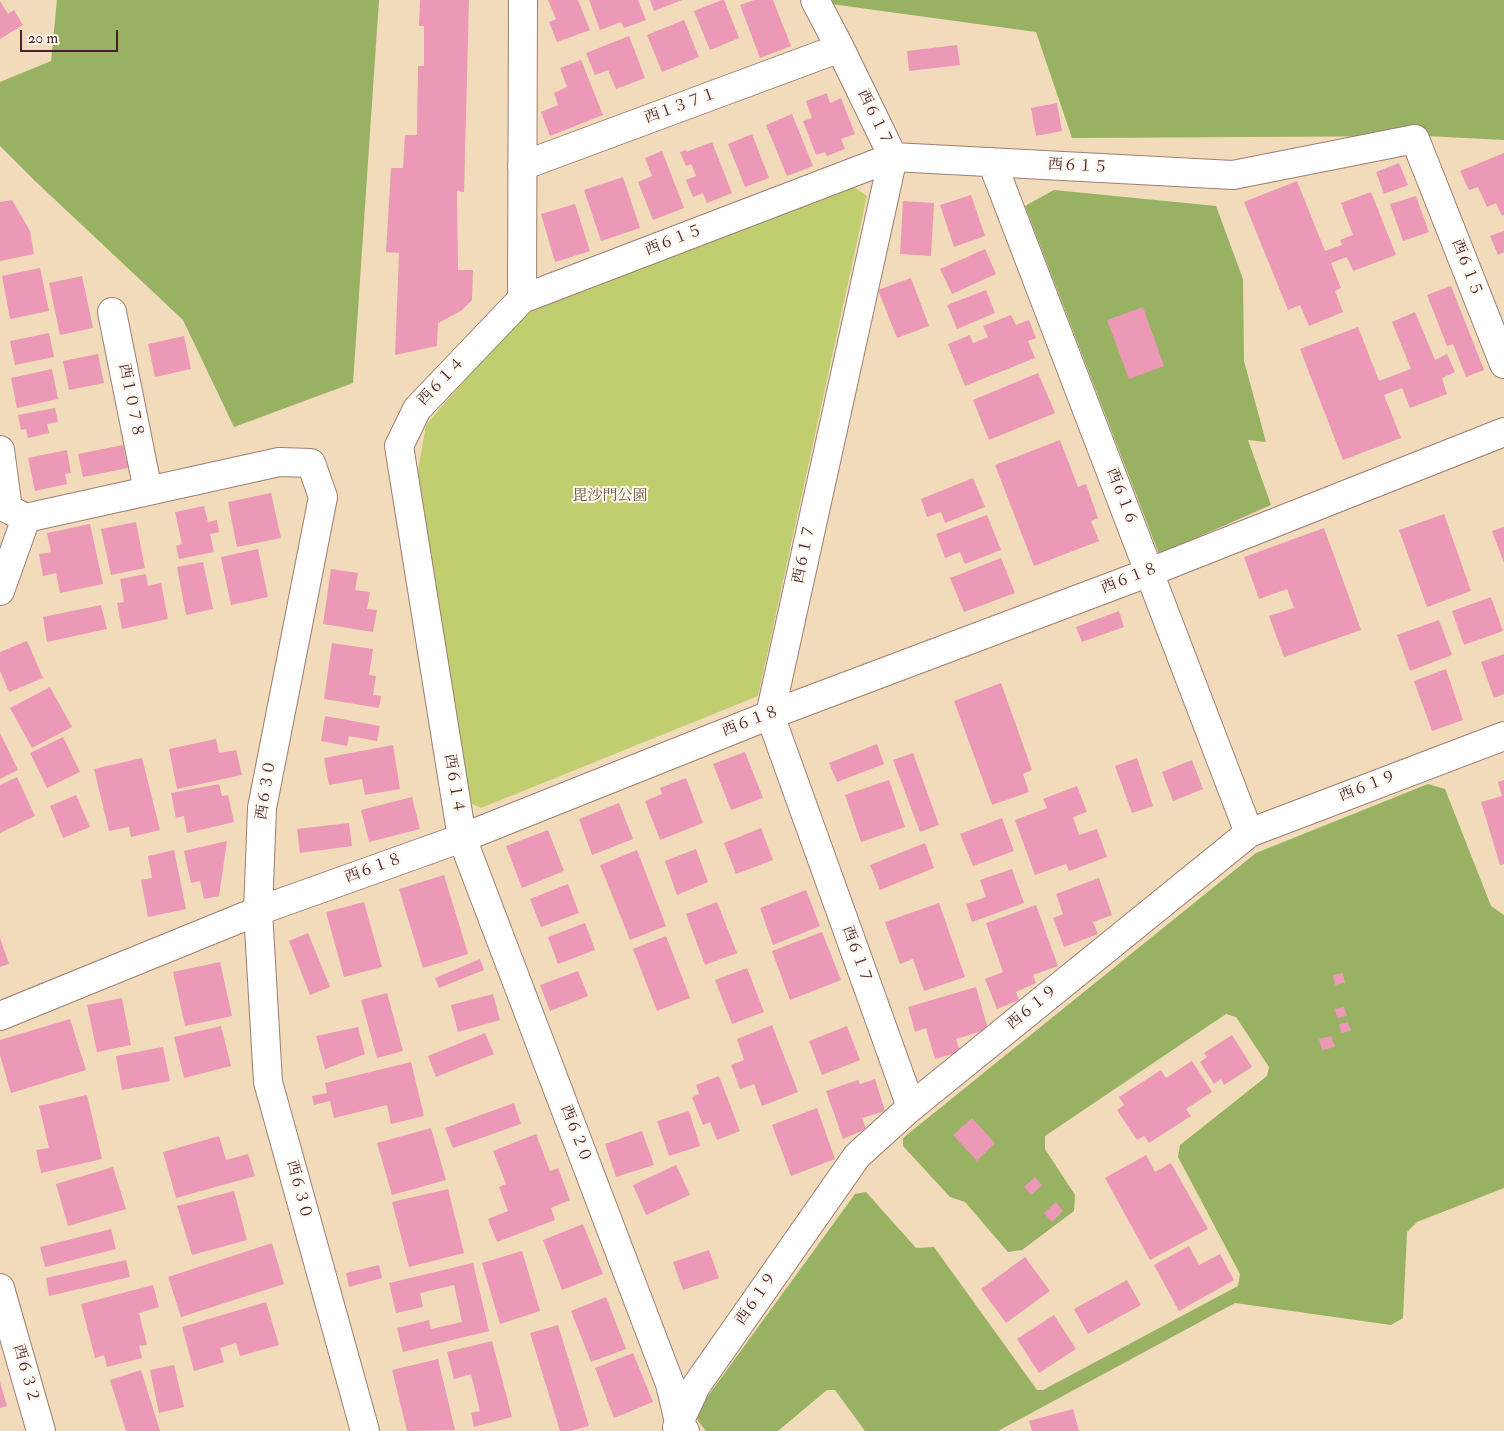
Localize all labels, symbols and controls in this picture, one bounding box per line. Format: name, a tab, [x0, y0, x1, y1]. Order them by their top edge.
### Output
scale bar	[22, 20, 120, 52]
text: 20 m	[28, 29, 58, 48]
street label: 西１３７１	[643, 86, 719, 128]
street label: 西６１７	[853, 87, 895, 149]
street label: 西６１５	[1048, 156, 1108, 178]
street label: 西６１５	[643, 222, 705, 260]
street label: 西６１５	[1447, 237, 1485, 299]
street label: 西６１４	[415, 354, 469, 410]
street label: 西１０７８	[114, 362, 146, 440]
street label: 西６１６	[1102, 466, 1140, 528]
park label: 毘沙門公園	[573, 488, 647, 506]
street label: 西６１７	[790, 523, 820, 585]
street label: 西６１８	[1099, 560, 1161, 598]
street label: 西６１８	[720, 703, 782, 741]
street label: 西６１４	[439, 753, 467, 815]
street label: 西６３０	[253, 759, 281, 821]
street label: 西６１９	[1337, 768, 1399, 806]
street label: 西６１８	[343, 850, 405, 888]
street label: 西６１７	[837, 924, 875, 986]
street label: 西６１９	[1004, 982, 1062, 1034]
street label: 西６２０	[556, 1103, 594, 1165]
street label: 西６３０	[282, 1159, 314, 1221]
street label: 西６１９	[732, 1269, 782, 1329]
street label: 西６３２	[8, 1343, 42, 1405]

